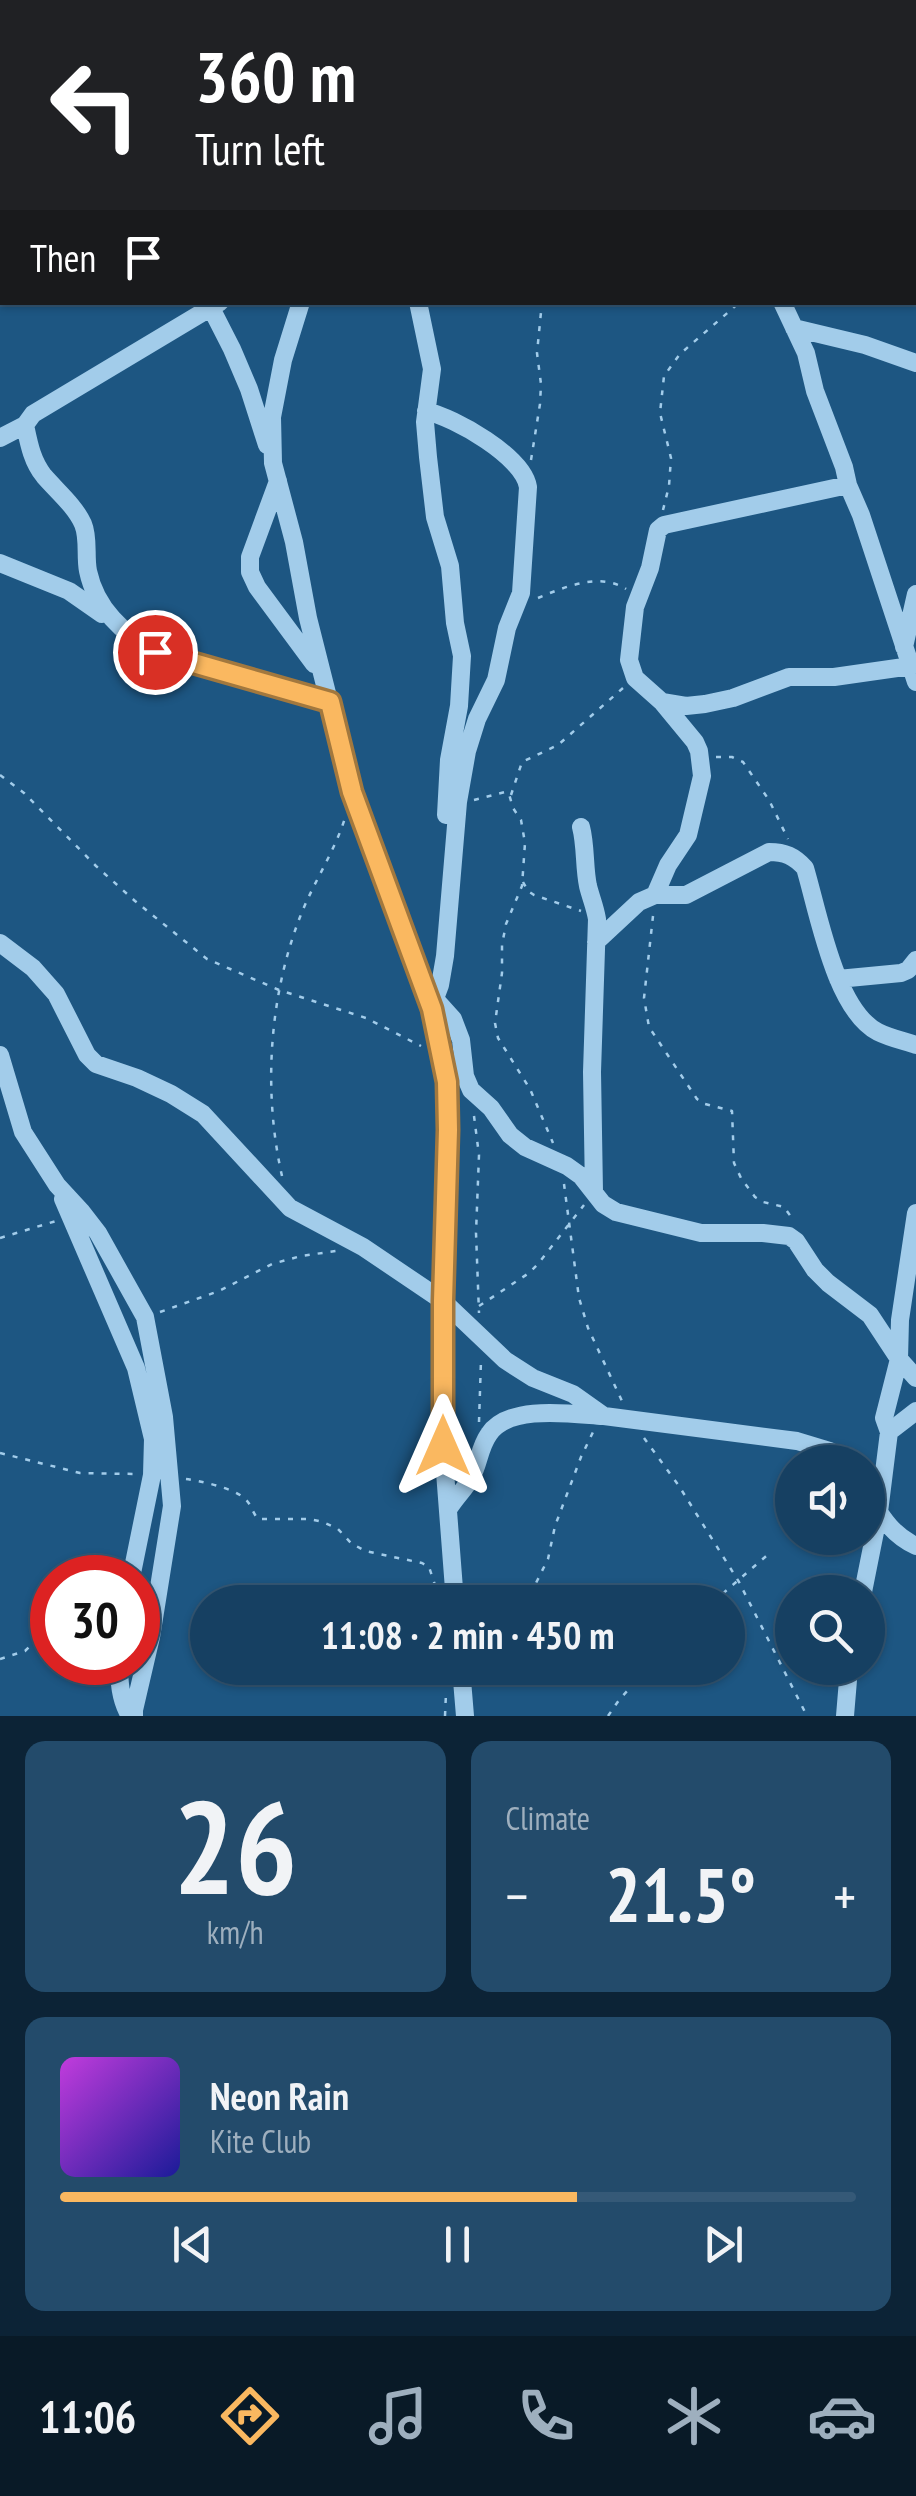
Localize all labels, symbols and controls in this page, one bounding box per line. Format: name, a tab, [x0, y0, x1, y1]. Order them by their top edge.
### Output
text: 360 m	[195, 31, 356, 121]
icon: left	[30, 40, 160, 170]
text: Turn left	[195, 119, 325, 177]
icon: arrive	[116, 230, 171, 285]
text: Then	[30, 233, 96, 282]
pin	[113, 610, 198, 695]
icon: arrive	[128, 625, 183, 680]
position arrow	[391, 1394, 495, 1498]
map controls	[775, 1445, 885, 1685]
button: sound	[775, 1445, 885, 1555]
speed limit sign: 30	[30, 1555, 160, 1685]
button: search	[775, 1575, 885, 1685]
text: 11:08 · 2 min · 450 m	[321, 1610, 614, 1659]
text: 26	[173, 1762, 297, 1930]
text: Climate	[506, 1797, 590, 1839]
text: 21.5°	[605, 1846, 756, 1943]
text: −	[506, 1860, 528, 1931]
text: +	[833, 1860, 856, 1931]
text: km/h	[207, 1911, 264, 1953]
text: Neon Rain	[210, 2071, 349, 2120]
text: Kite Club	[210, 2120, 311, 2162]
icon: previous	[165, 2217, 220, 2272]
icon: pause	[430, 2217, 485, 2272]
icon: next	[696, 2217, 751, 2272]
icon: directions	[215, 2381, 285, 2451]
icon: music	[363, 2381, 433, 2451]
icon: phone	[511, 2381, 581, 2451]
icon: climate	[659, 2381, 729, 2451]
icon: car	[807, 2381, 877, 2451]
text: 11:06	[39, 2387, 136, 2445]

